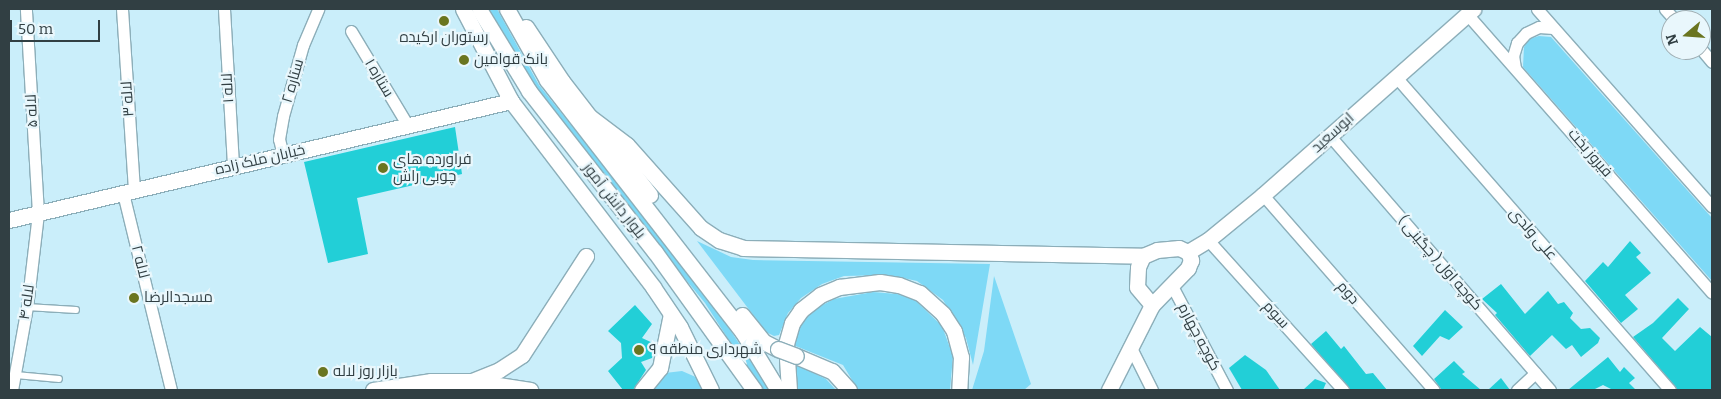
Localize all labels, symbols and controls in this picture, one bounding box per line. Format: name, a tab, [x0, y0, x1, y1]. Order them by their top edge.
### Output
scale bar	[12, 10, 102, 42]
north arrow	[1661, 10, 1711, 60]
marker: رستوران ارکیده	[438, 15, 450, 27]
text: 50 m	[18, 20, 53, 38]
place label: رستوران ارکیده	[400, 29, 488, 47]
text: N	[1662, 32, 1682, 47]
place label: بانک قوامین	[474, 51, 548, 69]
marker: بانک قوامین	[458, 54, 470, 66]
street label: ستاره ۱	[361, 56, 397, 100]
street label: ستاره ۲	[278, 57, 308, 105]
street label: لاله ۱	[218, 73, 238, 103]
street label: لاله ۳	[118, 81, 138, 117]
street label: لاله ۵	[22, 94, 42, 128]
street label: ابوسعید	[1308, 109, 1358, 157]
street label: فیروز بخت	[1564, 125, 1616, 181]
street label: خیابان ملک زاده	[213, 141, 307, 179]
place label: فراورده های چوبی راش	[393, 150, 472, 185]
street label: بلوار دانش آموز	[579, 159, 649, 243]
marker: فراورده های چوبی راش	[377, 162, 389, 174]
street label: علی ولدی	[1505, 204, 1561, 264]
street label: کوچه اول ( چگینی )	[1394, 212, 1486, 314]
street label: لاله ۲	[127, 244, 153, 280]
street label: دوم	[1333, 278, 1363, 308]
street label: لاله ۴	[16, 283, 38, 321]
place label: مسجدالرضا	[144, 289, 213, 307]
marker: مسجدالرضا	[128, 292, 140, 304]
street label: سوم	[1259, 298, 1293, 332]
street label: کوچه چهارم	[1174, 300, 1224, 374]
place label: شهرداری منطقه ۹	[649, 341, 762, 359]
marker: شهرداری منطقه ۹	[633, 344, 645, 356]
place label: بازار روز لاله	[333, 363, 398, 381]
marker: بازار روز لاله	[317, 366, 329, 378]

